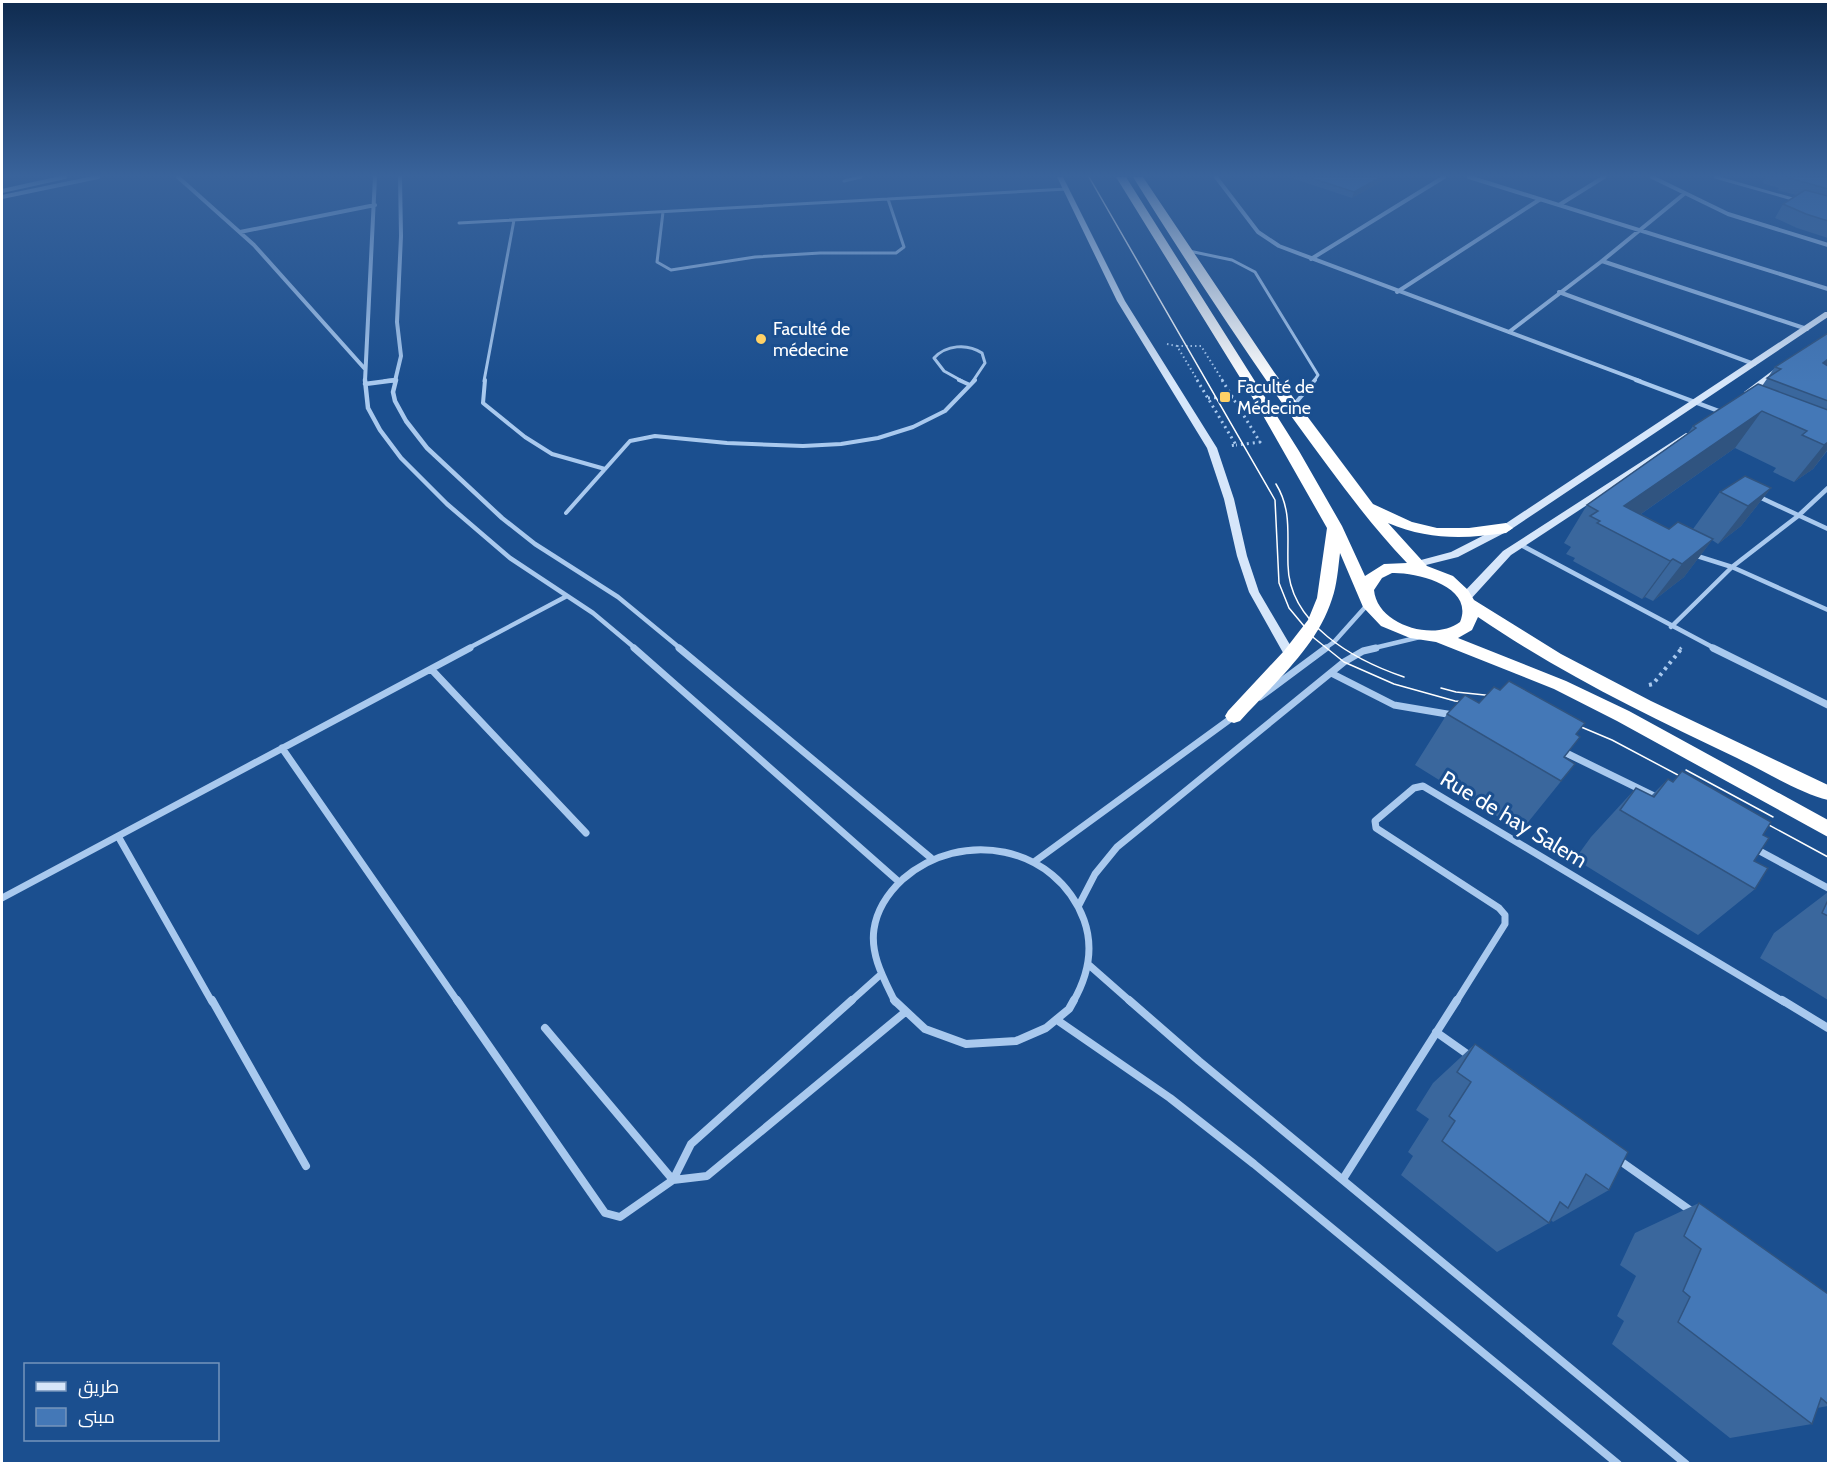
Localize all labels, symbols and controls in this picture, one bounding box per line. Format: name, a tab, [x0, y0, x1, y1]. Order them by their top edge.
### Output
place label: Faculté de médecine	[773, 318, 850, 361]
marker: Faculté de médecine	[754, 332, 768, 346]
place label: Faculté de Médecine	[1237, 376, 1314, 419]
marker: Faculté de Médecine	[1218, 390, 1232, 404]
street label: Rue de hay Salem	[1436, 765, 1592, 874]
legend	[24, 1363, 219, 1441]
text: طريق	[78, 1376, 119, 1399]
text: مبنى	[78, 1406, 115, 1428]

